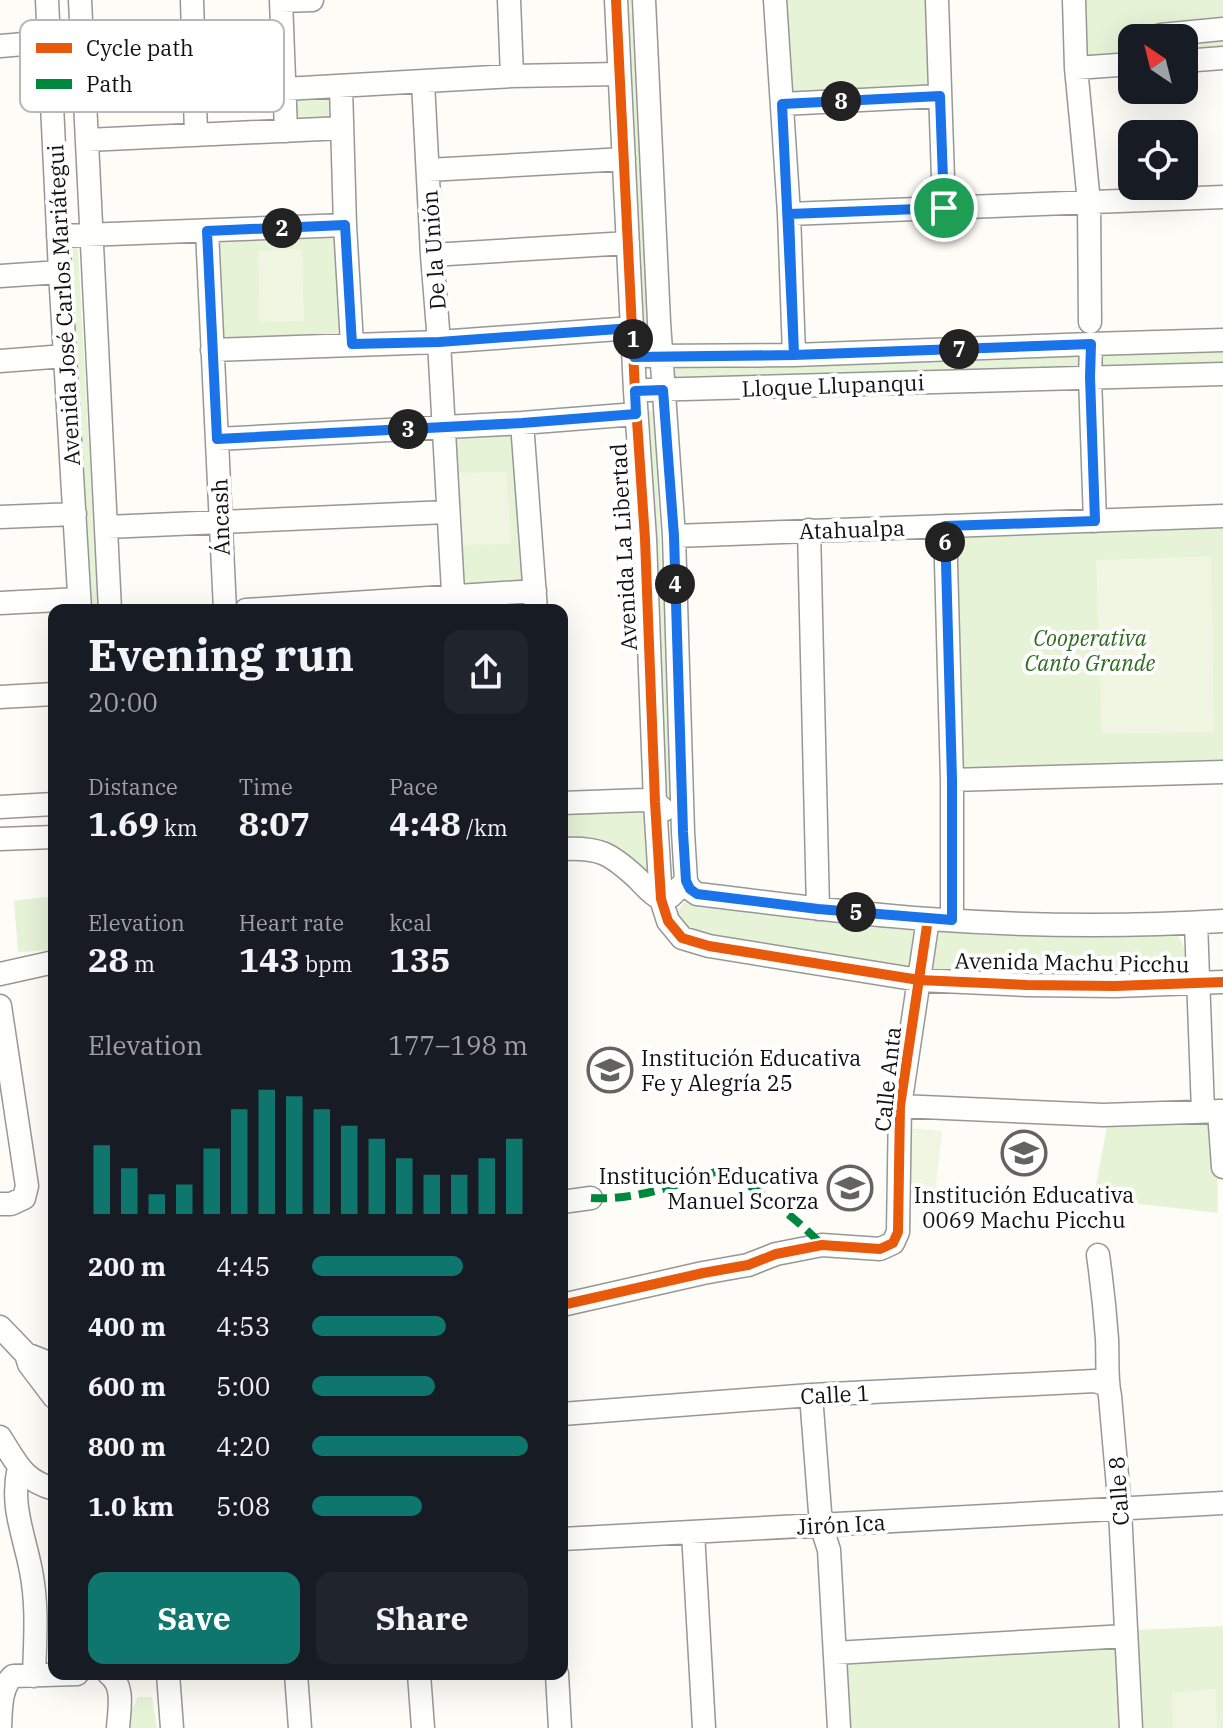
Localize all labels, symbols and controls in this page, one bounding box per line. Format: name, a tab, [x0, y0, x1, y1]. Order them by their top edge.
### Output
legend	[20, 20, 284, 112]
north arrow	[1118, 24, 1198, 104]
map controls	[1118, 24, 1198, 200]
text: Cycle path	[86, 33, 194, 62]
text: Path	[86, 69, 133, 98]
pin: 8	[821, 81, 861, 121]
text: 8	[834, 86, 848, 115]
button: locate	[1118, 120, 1198, 200]
street label: Avenida José Carlos Mariátegui	[40, 144, 86, 466]
pin	[910, 174, 978, 242]
icon: arrive	[922, 186, 966, 230]
street label: De la Unión	[414, 189, 452, 311]
pin: 2	[262, 208, 302, 248]
text: 2	[275, 213, 289, 242]
pin: 1	[613, 319, 653, 359]
text: 1	[626, 324, 640, 353]
pin: 7	[939, 329, 979, 369]
text: 7	[952, 334, 966, 363]
street label: Lloque Llupanqui	[741, 367, 925, 403]
pin: 3	[388, 409, 428, 449]
text: 3	[401, 414, 415, 443]
street label: Avenida La Libertad	[603, 442, 643, 652]
street label: Áncash	[204, 478, 236, 556]
street label: Atahualpa	[798, 513, 906, 545]
pin: 6	[925, 522, 965, 562]
text: 6	[938, 527, 952, 556]
pin: 4	[655, 564, 695, 604]
text: 4	[668, 569, 682, 598]
park label: Cooperativa Canto Grande	[1025, 623, 1156, 677]
text: Evening run	[88, 626, 354, 683]
button: share	[444, 630, 528, 714]
text: 20:00	[88, 685, 158, 719]
text: Distance	[88, 772, 178, 801]
text: Time	[239, 772, 293, 801]
text: Pace	[389, 772, 438, 801]
text: 1.69	[88, 801, 159, 845]
text: 8:07	[239, 801, 310, 845]
text: 4:48	[389, 801, 461, 845]
text: km	[159, 813, 198, 842]
text: /km	[461, 813, 508, 842]
pin: 5	[836, 892, 876, 932]
text: 5	[849, 897, 863, 926]
text: Elevation	[88, 908, 185, 937]
text: Heart rate	[239, 908, 344, 937]
text: kcal	[389, 908, 432, 937]
text: 28	[88, 937, 129, 981]
text: 143	[239, 937, 300, 981]
text: 135	[389, 937, 451, 981]
street label: Avenida Machu Picchu	[954, 945, 1190, 979]
text: m	[129, 949, 155, 978]
text: bpm	[300, 949, 353, 978]
street label: Calle Anta	[867, 1025, 907, 1133]
text: Elevation	[88, 1028, 203, 1062]
text: 177–198 m	[388, 1028, 528, 1062]
place label: Institución Educativa Fe y Alegría 25	[641, 1043, 861, 1097]
school or university icon: Institución Educativa Fe y Alegría 25	[586, 1046, 634, 1094]
school or university icon: Institución Educativa 0069 Machu Picchu	[1000, 1129, 1048, 1177]
place label: Institución Educativa Manuel Scorza	[599, 1161, 819, 1215]
school or university icon: Institución Educativa Manuel Scorza	[826, 1164, 874, 1212]
place label: Institución Educativa 0069 Machu Picchu	[914, 1180, 1134, 1234]
text: 200 m	[88, 1249, 166, 1283]
text: 4:45	[216, 1249, 270, 1283]
text: 400 m	[88, 1309, 166, 1343]
text: 4:53	[216, 1309, 270, 1343]
text: 600 m	[88, 1369, 166, 1403]
text: 5:00	[216, 1369, 270, 1403]
street label: Calle 1	[800, 1378, 870, 1410]
text: 800 m	[88, 1429, 166, 1463]
text: 4:20	[216, 1429, 270, 1463]
street label: Calle 8	[1101, 1455, 1135, 1527]
text: 1.0 km	[88, 1489, 174, 1523]
text: 5:08	[216, 1489, 270, 1523]
street label: Jirón Ica	[796, 1507, 886, 1541]
button: Save	[88, 1572, 300, 1664]
button: Share	[316, 1572, 528, 1664]

